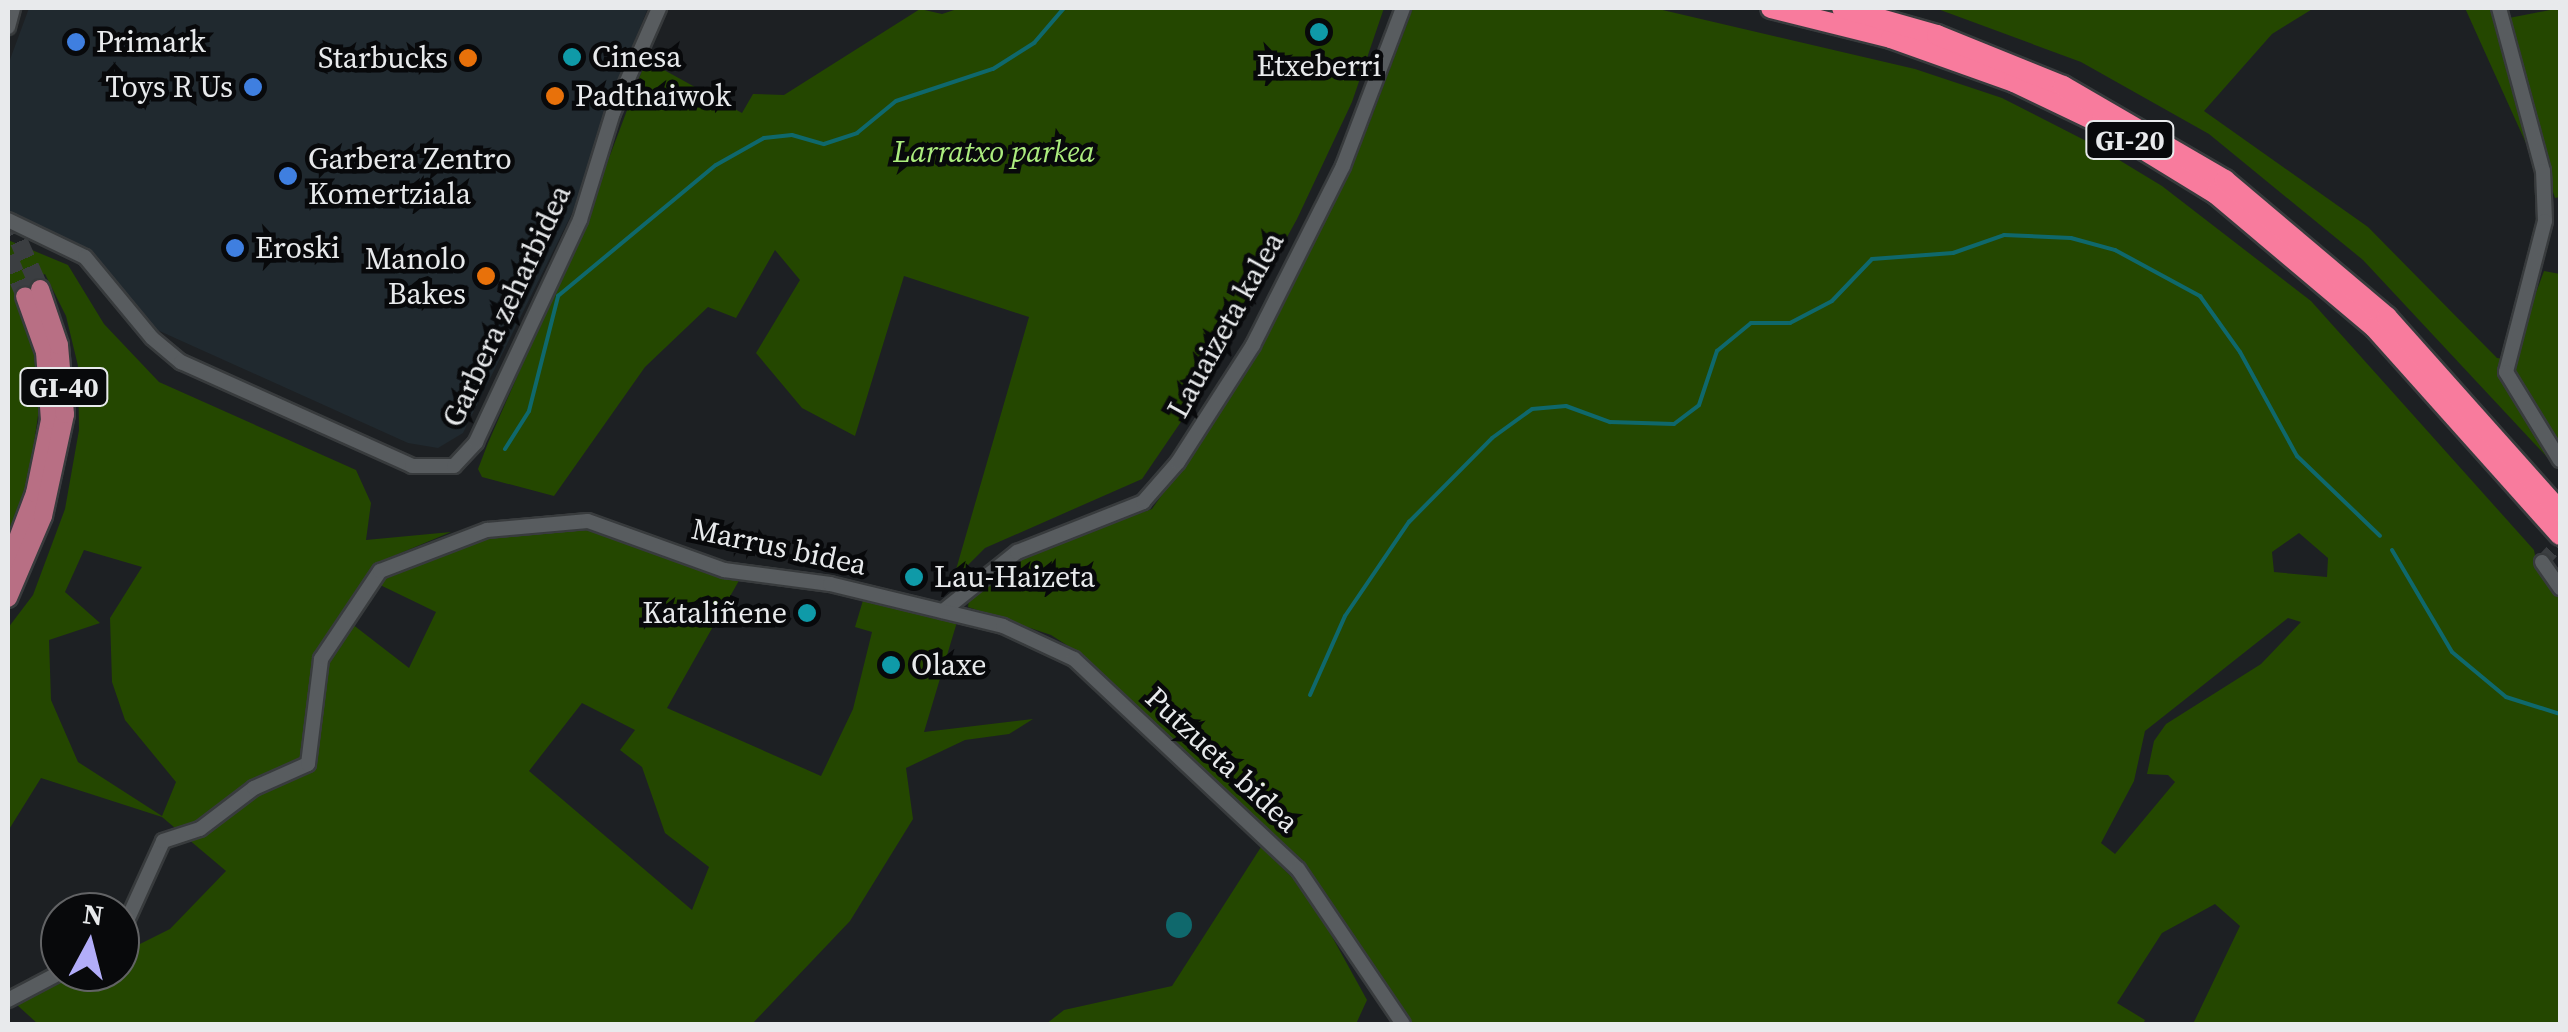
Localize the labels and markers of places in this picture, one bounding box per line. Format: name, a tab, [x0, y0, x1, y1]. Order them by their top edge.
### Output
marker: Etxeberri	[1308, 21, 1330, 43]
place label: Primark	[96, 24, 206, 60]
marker: Primark	[65, 31, 87, 53]
place label: Cinesa	[592, 39, 682, 75]
place label: Starbucks	[318, 40, 448, 76]
marker: Cinesa	[561, 46, 583, 68]
marker: Starbucks	[457, 47, 479, 69]
place label: Etxeberri	[1257, 48, 1381, 84]
place label: Toys R Us	[106, 69, 233, 105]
marker: Toys R Us	[242, 76, 264, 98]
place label: Padthaiwok	[575, 78, 731, 114]
marker: Padthaiwok	[544, 85, 566, 107]
place label: Garbera Zentro Komertziala	[308, 141, 512, 212]
marker: Garbera Zentro Komertziala	[277, 165, 299, 187]
place label: Eroski	[255, 230, 340, 266]
marker: Eroski	[224, 237, 246, 259]
place label: Manolo Bakes	[365, 241, 466, 312]
marker: Manolo Bakes	[475, 265, 497, 287]
place label: Lau-Haizeta	[934, 559, 1095, 595]
marker: Lau-Haizeta	[903, 566, 925, 588]
place label: Kataliñene	[642, 595, 787, 631]
marker: Kataliñene	[796, 602, 818, 624]
place label: Olaxe	[911, 647, 987, 683]
marker: Olaxe	[880, 654, 902, 676]

